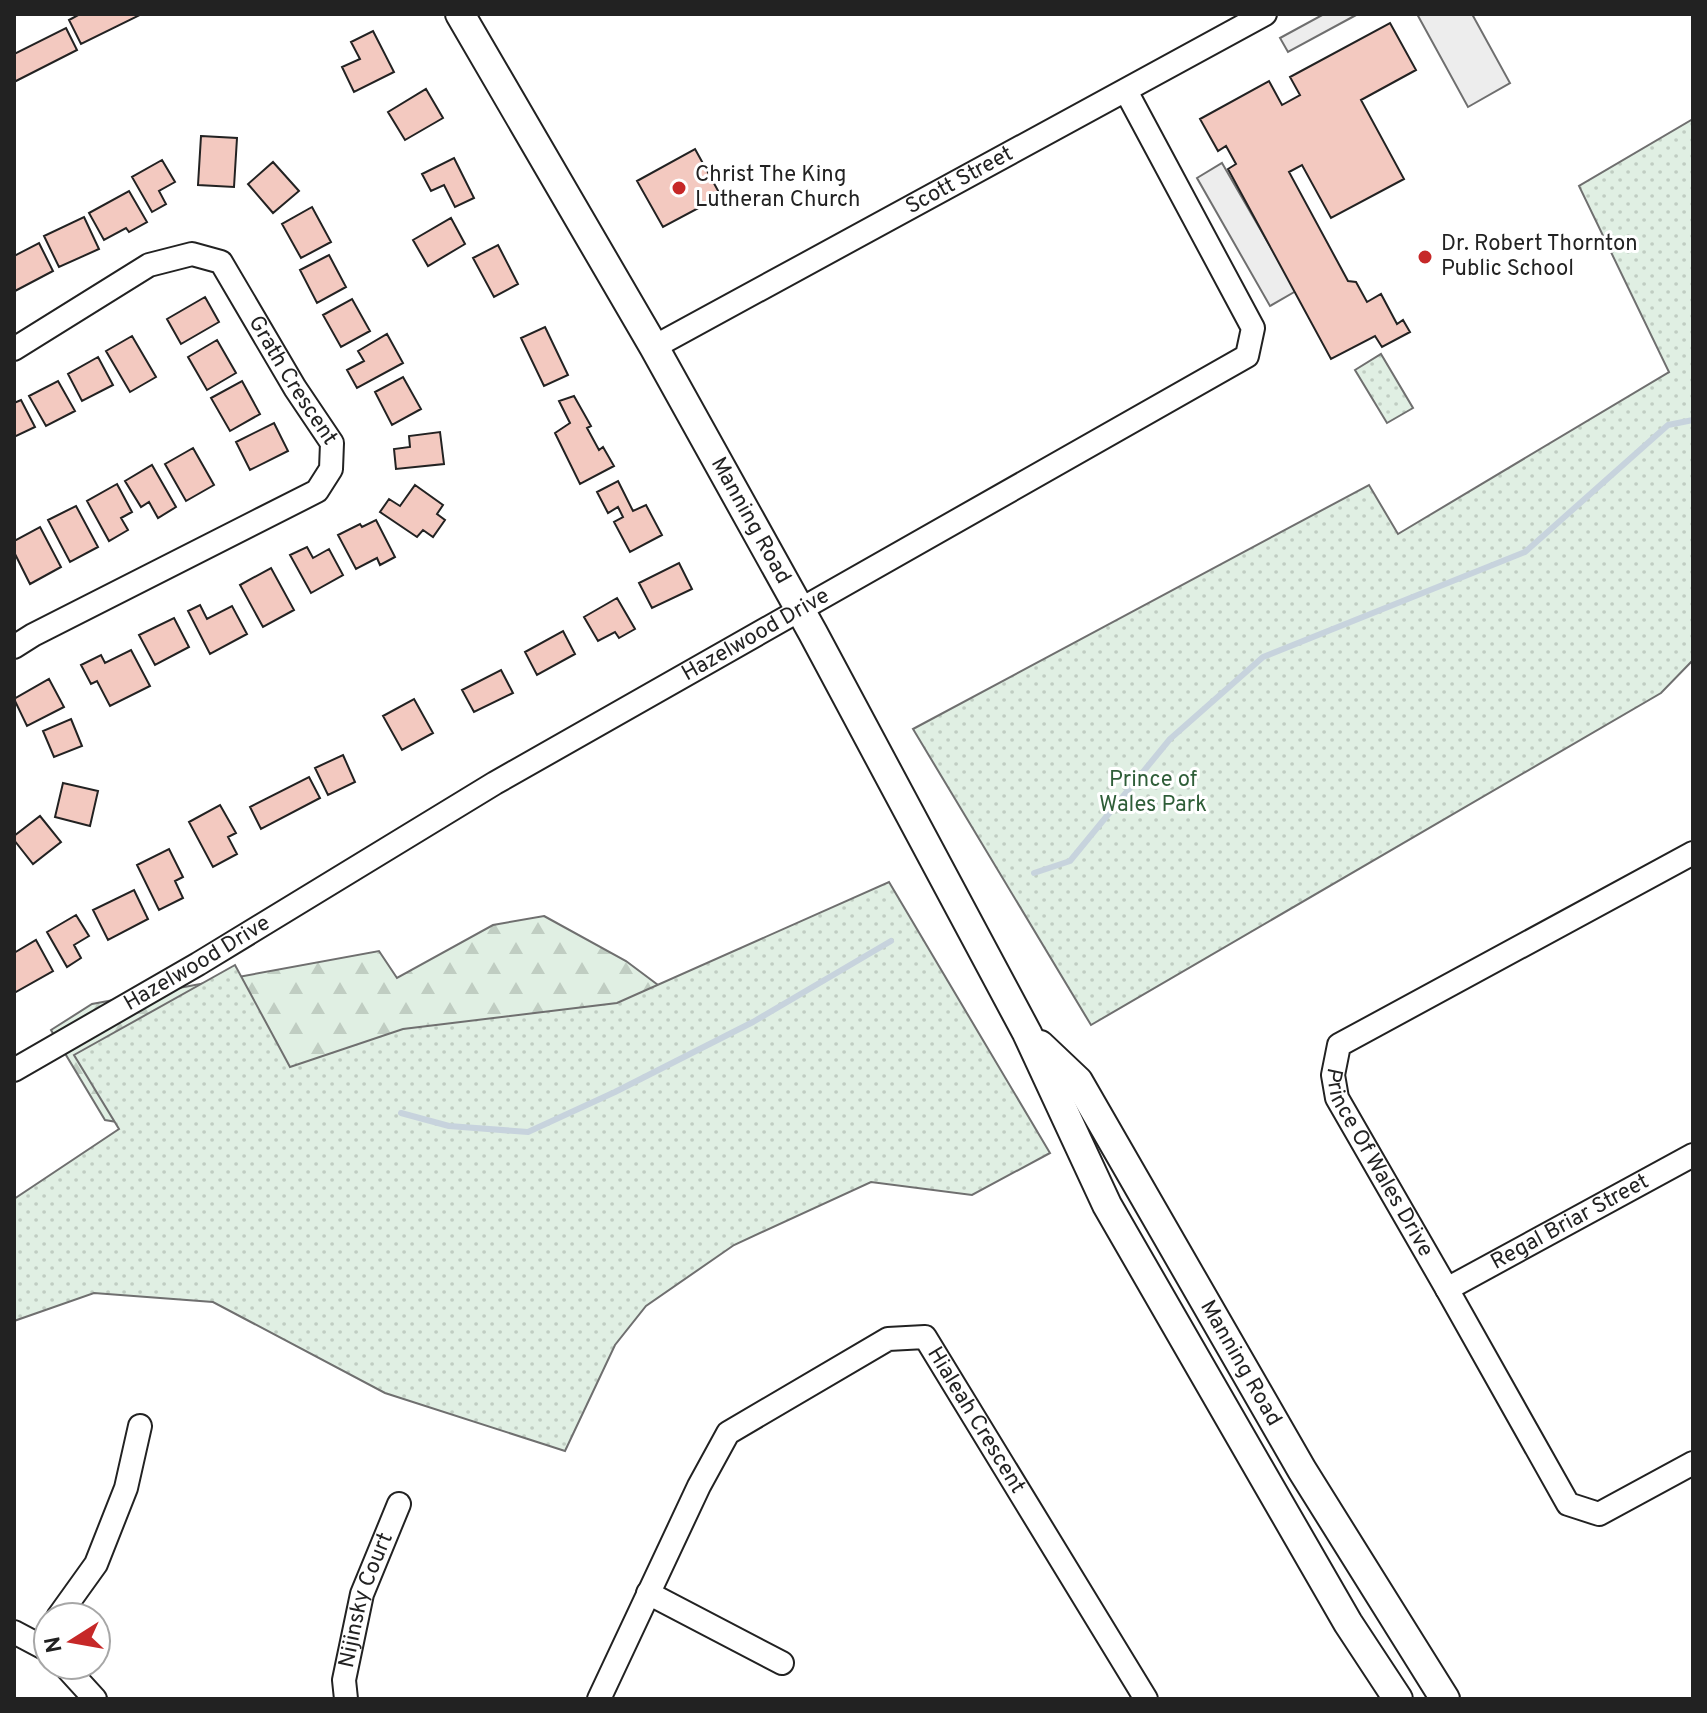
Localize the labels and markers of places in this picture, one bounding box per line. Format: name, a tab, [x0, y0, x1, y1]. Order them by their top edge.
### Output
place label: Christ The King Lutheran Church	[695, 162, 860, 214]
marker: Christ The King Lutheran Church	[670, 179, 688, 197]
place label: Dr. Robert Thornton Public School	[1441, 231, 1638, 283]
marker: Dr. Robert Thornton Public School	[1416, 248, 1434, 266]

